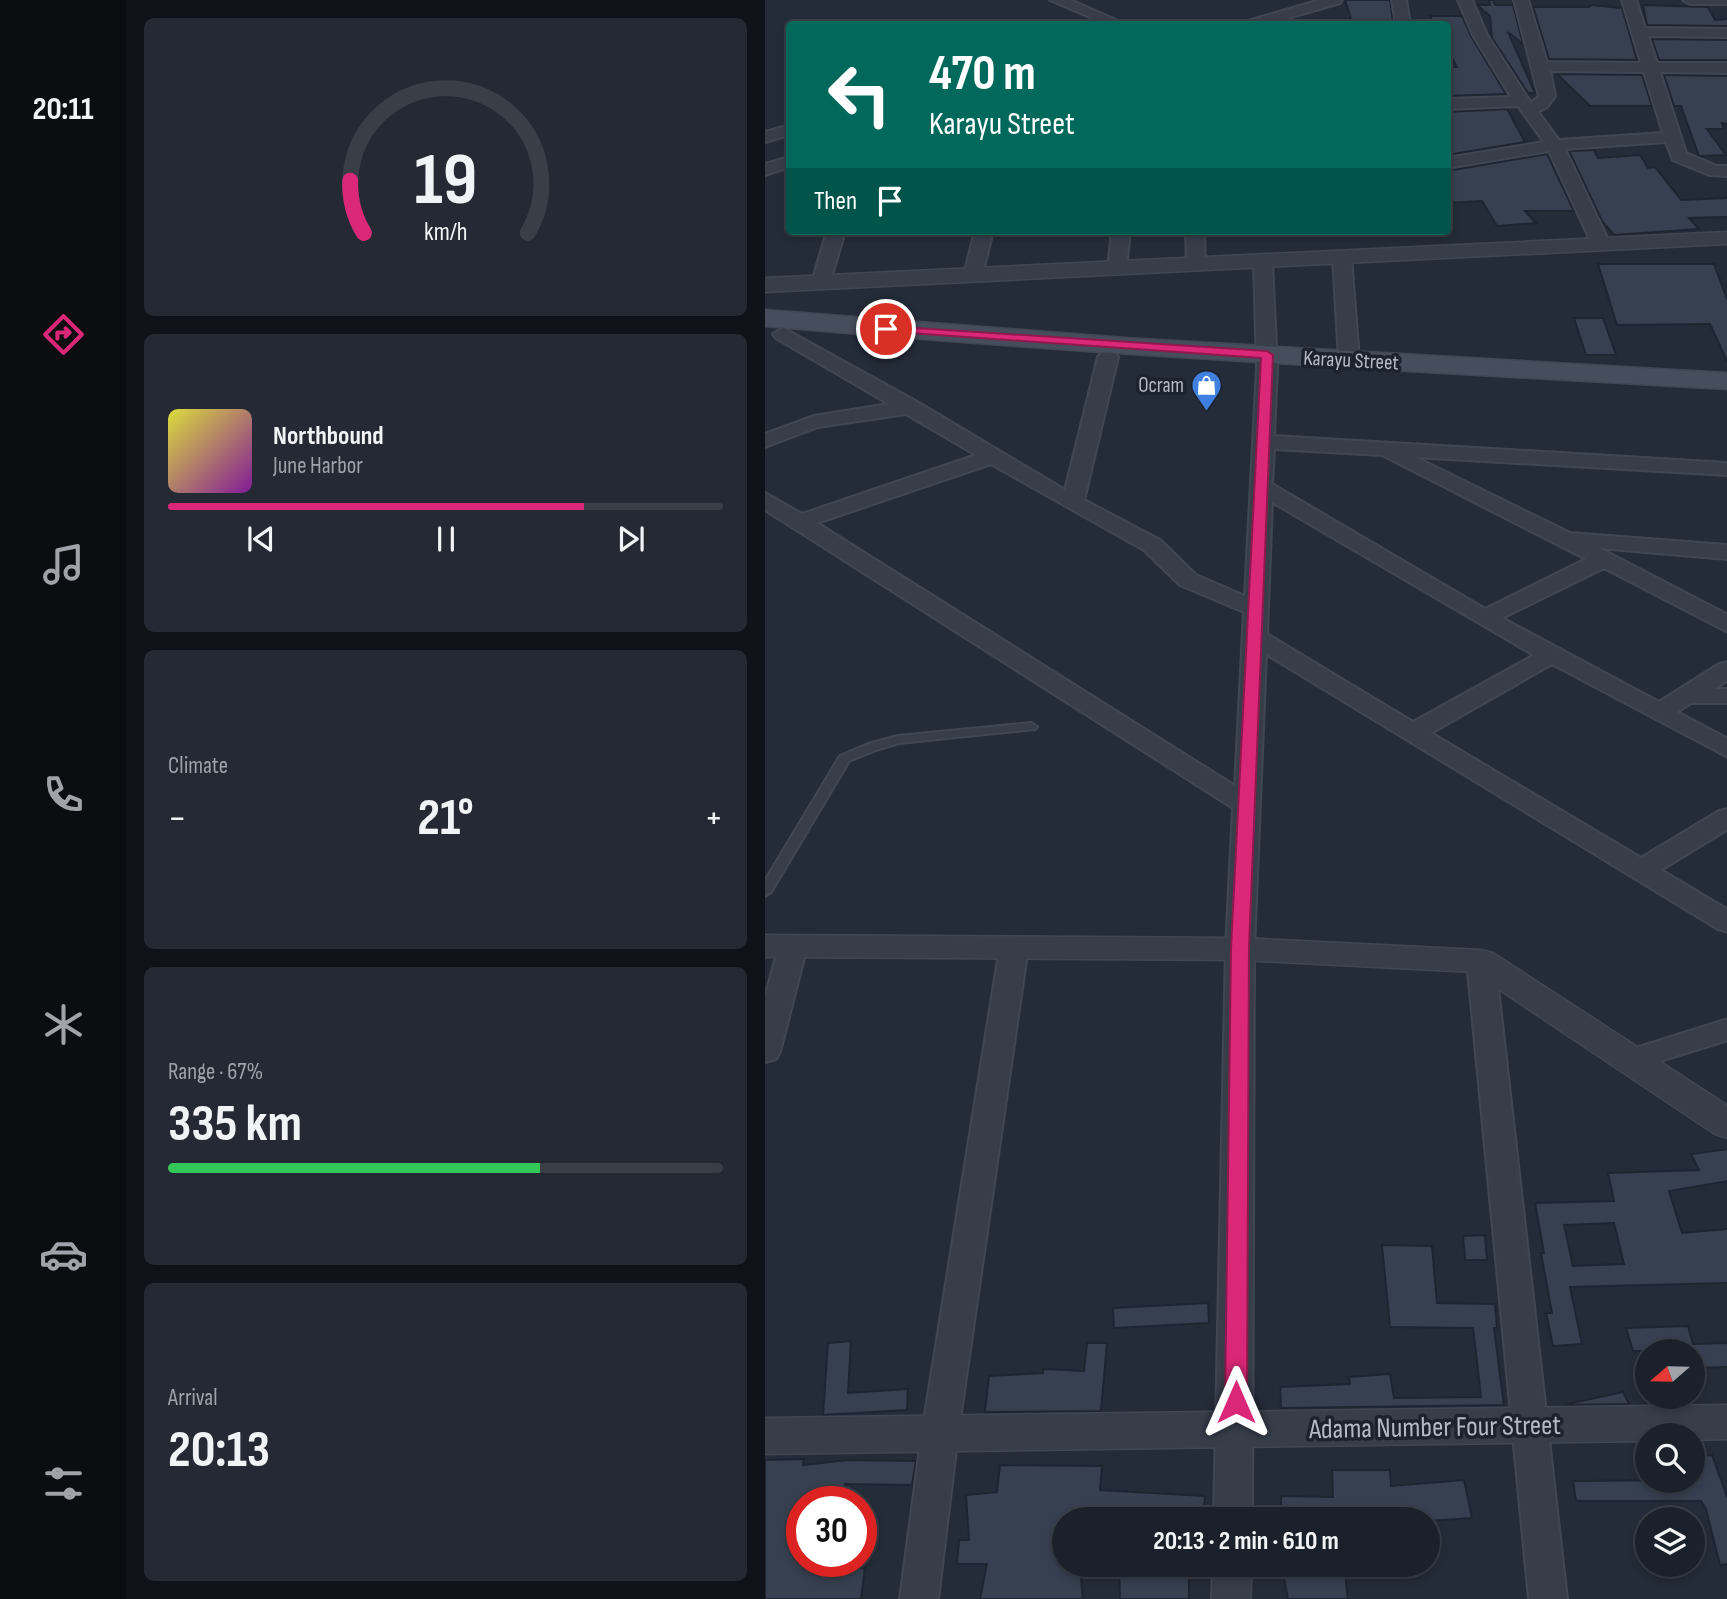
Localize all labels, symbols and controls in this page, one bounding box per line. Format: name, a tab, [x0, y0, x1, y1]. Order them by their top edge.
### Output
text: 470 m	[929, 45, 1036, 104]
icon: left	[814, 49, 905, 140]
text: 20:11	[32, 90, 94, 129]
text: Karayu Street	[929, 105, 1075, 144]
text: 19	[414, 137, 477, 225]
icon: arrive	[871, 182, 909, 220]
text: Then	[814, 186, 857, 217]
text: km/h	[424, 217, 467, 248]
pin	[856, 299, 916, 359]
icon: directions	[39, 310, 88, 359]
icon: arrive	[867, 310, 905, 348]
street label: Karayu Street	[1303, 346, 1399, 375]
shop icon: Ocram	[1190, 368, 1224, 412]
place label: Ocram	[1138, 373, 1184, 398]
text: Northbound	[273, 421, 384, 452]
text: June Harbor	[273, 452, 363, 480]
icon: previous	[242, 520, 280, 558]
icon: pause	[427, 520, 465, 558]
icon: next	[612, 520, 650, 558]
icon: music	[39, 540, 88, 589]
text: Climate	[168, 752, 228, 780]
icon: phone	[39, 770, 88, 819]
text: 21°	[417, 787, 474, 850]
text: −	[168, 796, 187, 841]
text: +	[704, 796, 723, 841]
icon: climate	[39, 1000, 88, 1049]
text: Range · 67%	[168, 1058, 263, 1086]
text: 335 km	[168, 1093, 302, 1156]
icon: car	[39, 1230, 88, 1279]
north arrow	[1635, 1339, 1705, 1409]
map controls	[1635, 1339, 1705, 1577]
position arrow	[1199, 1365, 1273, 1439]
text: Arrival	[168, 1384, 217, 1412]
street label: Adama Number Four Street	[1308, 1409, 1561, 1446]
text: 20:13	[168, 1419, 270, 1482]
button: search	[1635, 1423, 1705, 1493]
icon: filters	[39, 1459, 88, 1508]
speed limit sign: 30	[786, 1486, 877, 1577]
button: layers	[1635, 1507, 1705, 1577]
text: 20:13 · 2 min · 610 m	[1153, 1526, 1339, 1557]

